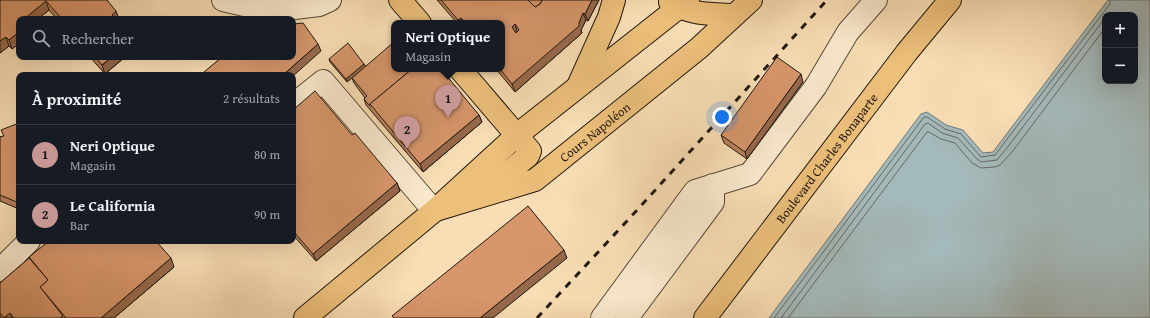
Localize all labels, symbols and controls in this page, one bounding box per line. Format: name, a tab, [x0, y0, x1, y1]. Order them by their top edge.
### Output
map controls	[1102, 12, 1138, 84]
button: +	[1102, 12, 1138, 48]
search box	[16, 16, 296, 60]
popup	[391, 20, 505, 72]
text: Neri Optique	[406, 26, 490, 47]
icon: search	[30, 27, 52, 49]
text: Rechercher	[62, 28, 134, 49]
text: Magasin	[406, 47, 451, 66]
button: −	[1102, 48, 1138, 84]
pin: 1	[435, 85, 461, 118]
text: À proximité	[32, 86, 121, 111]
text: 2 résultats	[223, 89, 280, 108]
street label: Boulevard Charles Bonaparte	[771, 89, 882, 227]
street label: Cours Napoléon	[555, 97, 635, 166]
your location	[712, 107, 732, 127]
pin: 2	[394, 116, 420, 149]
text: Neri Optique	[70, 135, 155, 156]
text: 1	[42, 145, 48, 164]
text: 80 m	[254, 145, 280, 164]
text: Magasin	[70, 156, 116, 175]
text: Le California	[70, 195, 155, 216]
text: 2	[42, 205, 48, 224]
text: 90 m	[254, 205, 280, 224]
text: Bar	[70, 216, 89, 235]

